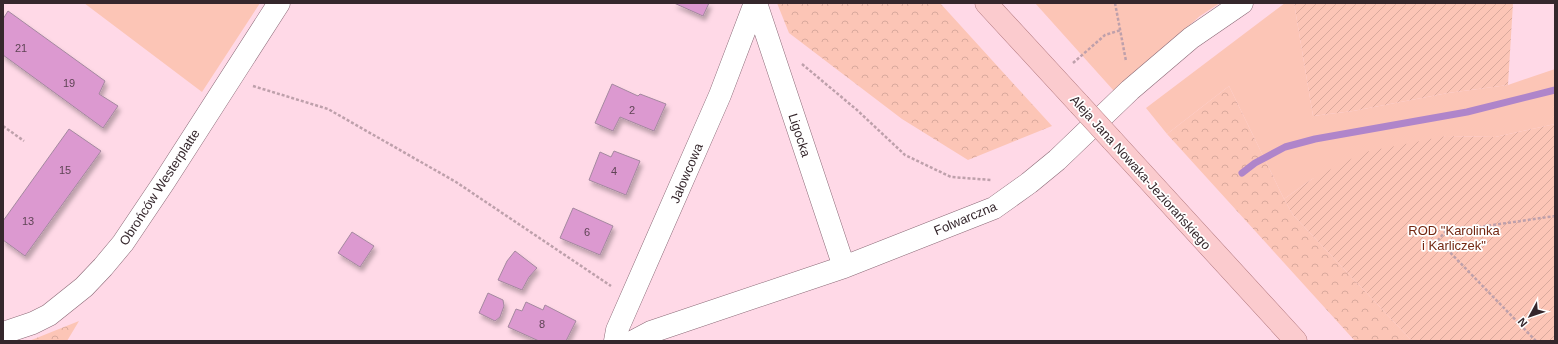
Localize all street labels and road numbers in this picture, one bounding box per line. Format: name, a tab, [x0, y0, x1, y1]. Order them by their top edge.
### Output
street label: Aleja Jana Nowaka-Jeziorańskiego	[1067, 92, 1214, 253]
street label: Ligocka	[785, 112, 814, 160]
street label: Obrońców Westerplatte	[116, 126, 203, 248]
street label: Jałowcowa	[667, 140, 706, 205]
street label: Folwarczna	[932, 198, 999, 238]

